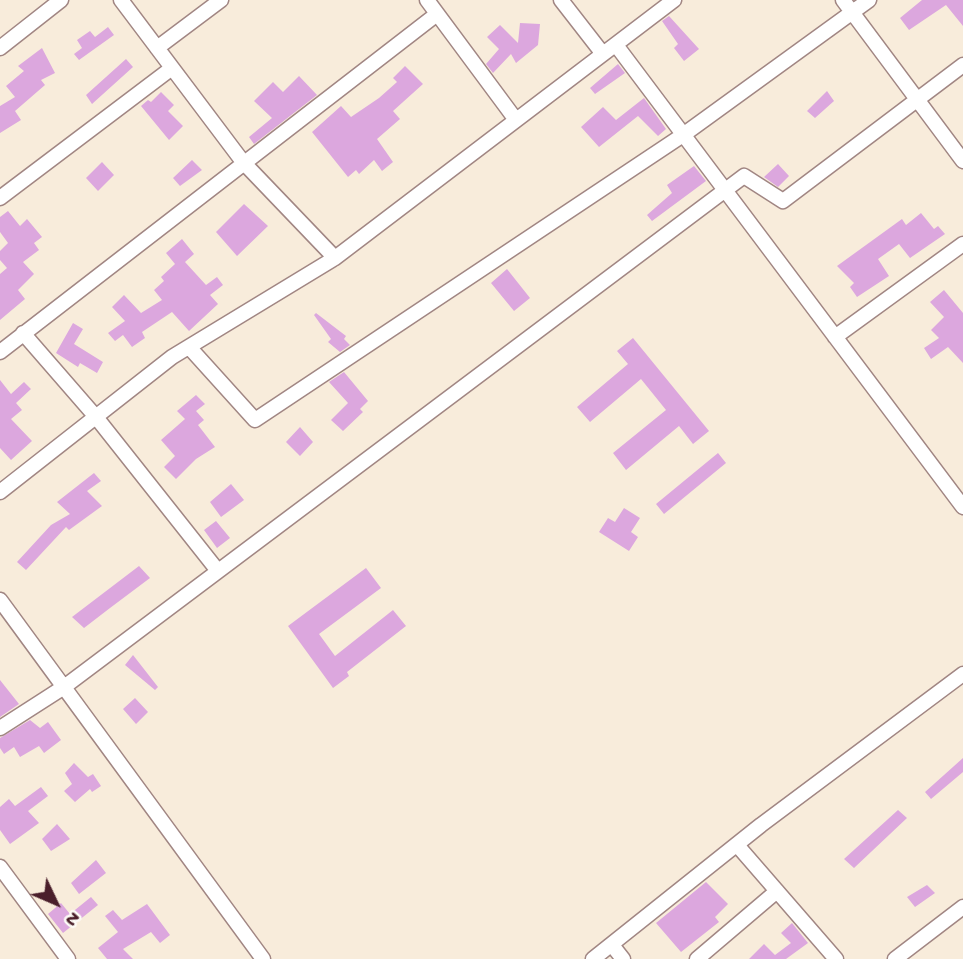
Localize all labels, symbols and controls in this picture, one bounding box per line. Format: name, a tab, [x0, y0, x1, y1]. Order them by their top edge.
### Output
north arrow	[21, 868, 91, 938]
text: N	[59, 905, 84, 930]

